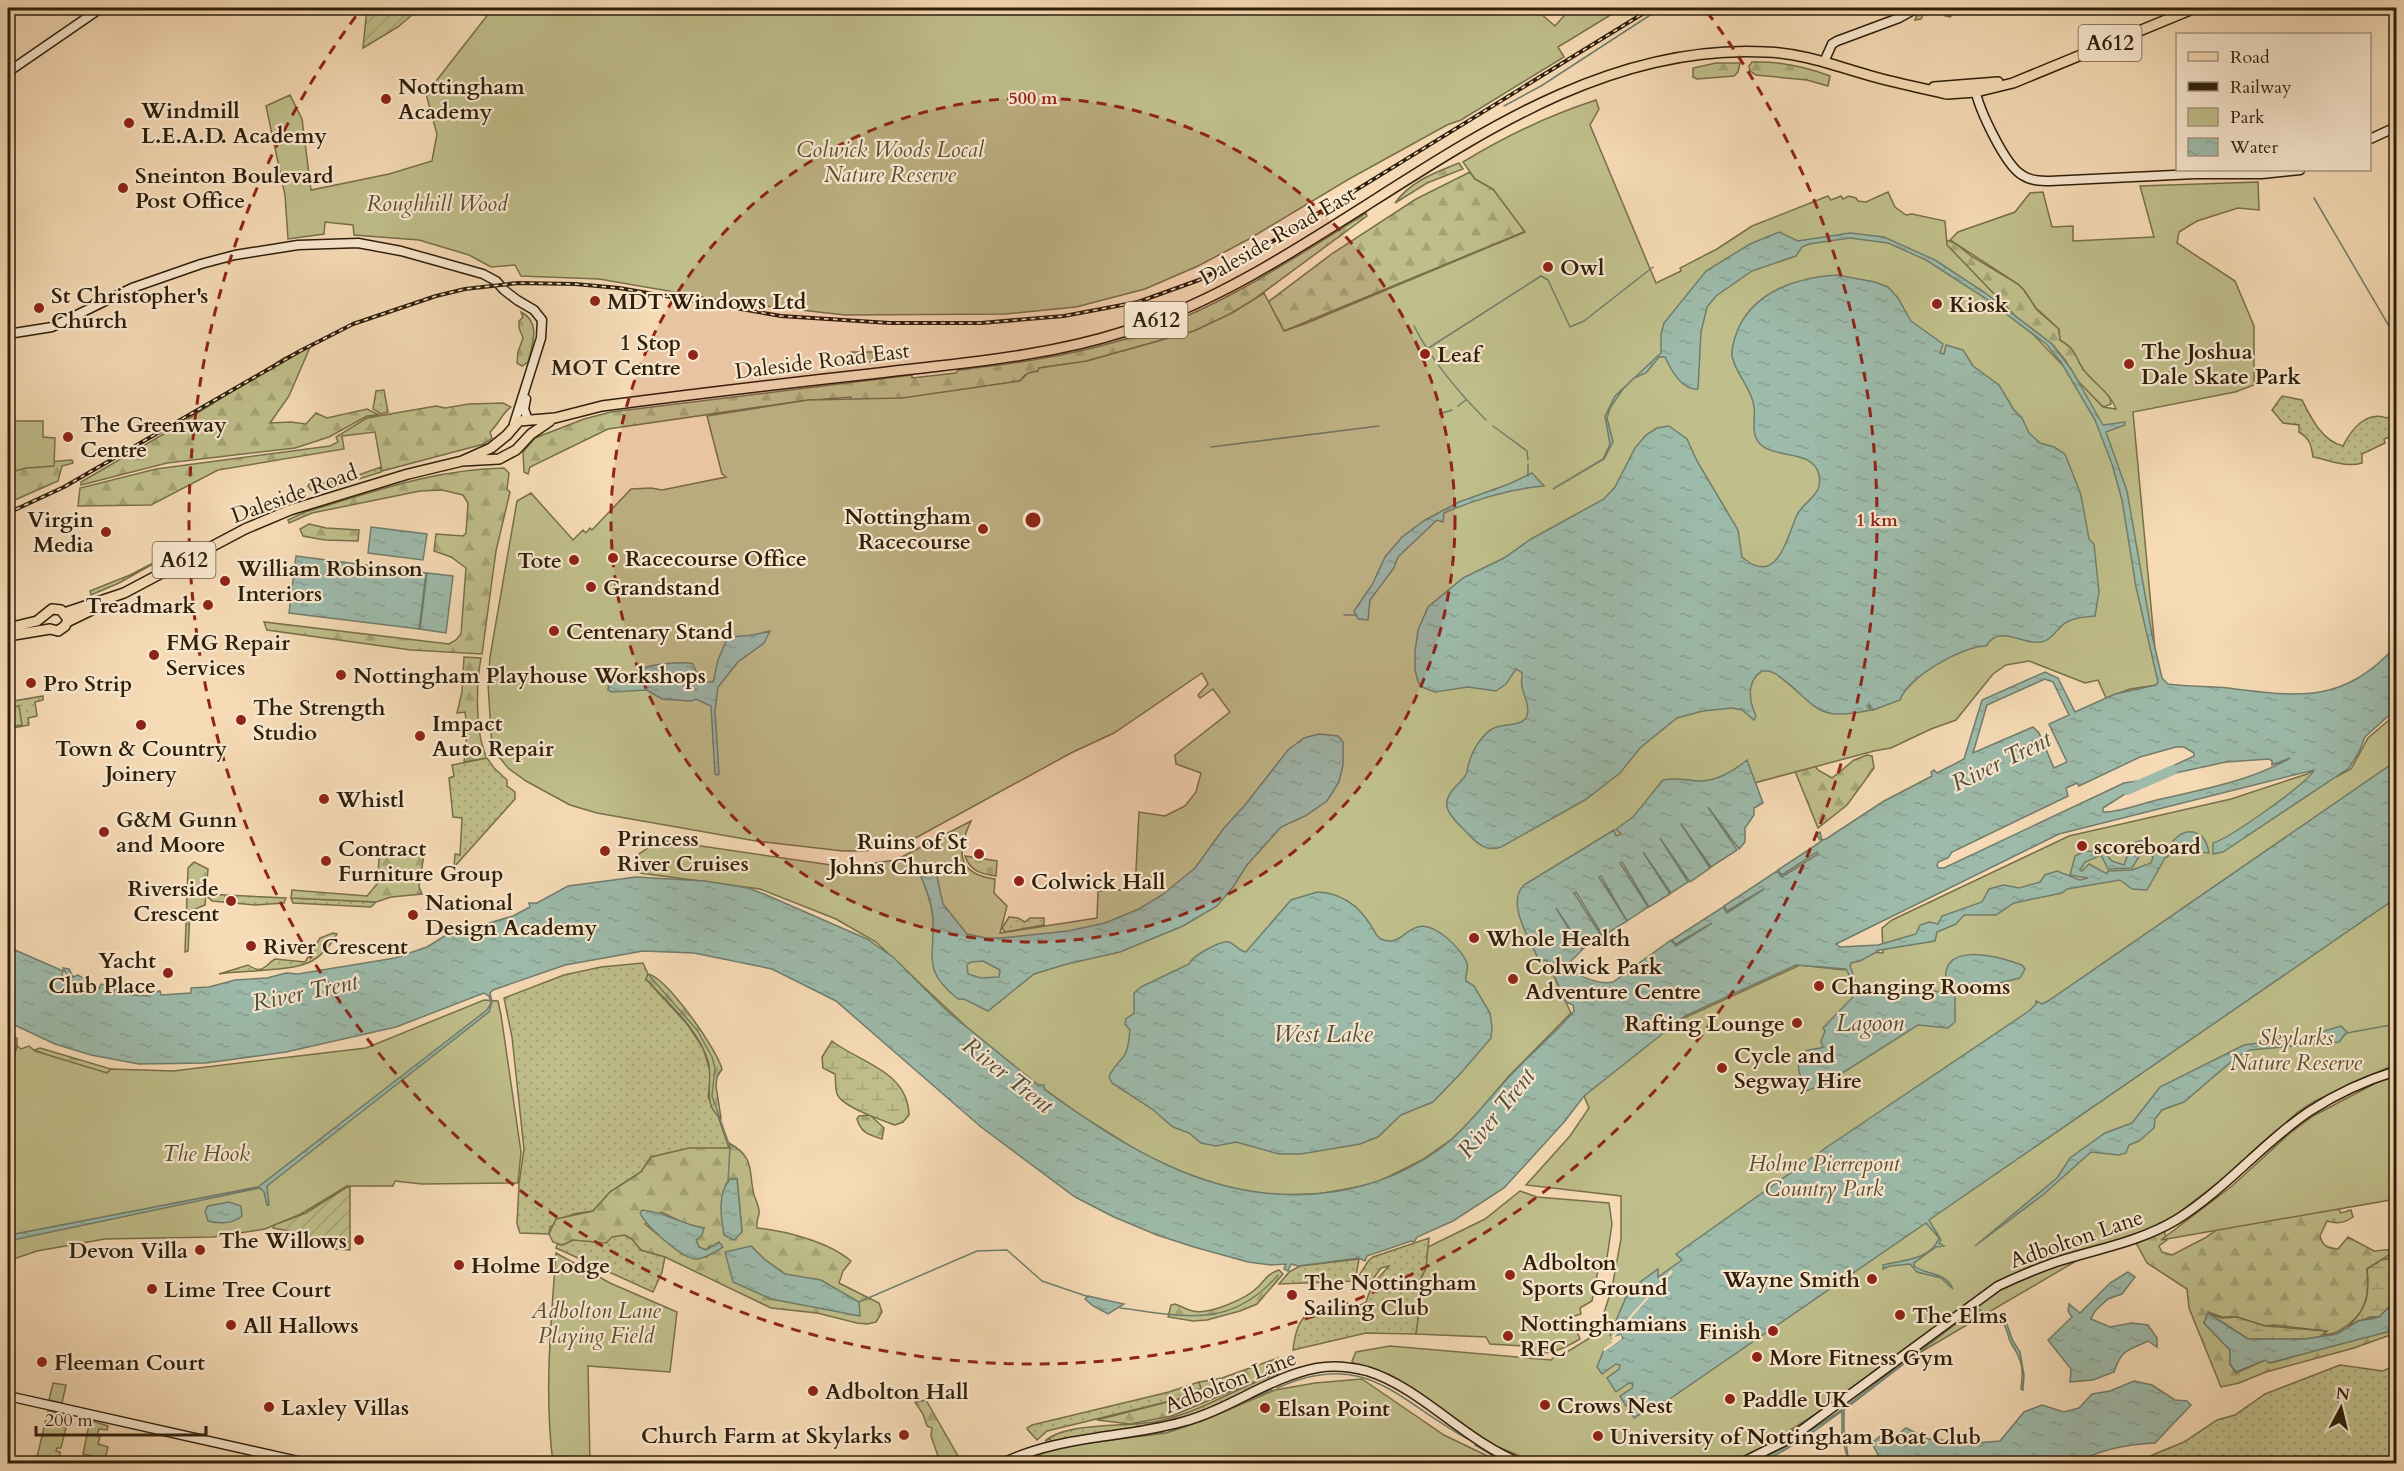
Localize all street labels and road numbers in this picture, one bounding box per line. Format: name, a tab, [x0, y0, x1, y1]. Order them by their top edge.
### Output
road number: A612	[2078, 25, 2142, 61]
street label: Daleside Road East	[1194, 179, 1361, 293]
road number: A612	[1124, 302, 1188, 338]
street label: Daleside Road East	[733, 335, 911, 387]
street label: Daleside Road	[227, 457, 362, 531]
road number: A612	[152, 542, 216, 578]
street label: Adbolton Lane	[2006, 1202, 2147, 1276]
street label: Adbolton Lane	[1160, 1343, 1301, 1421]

